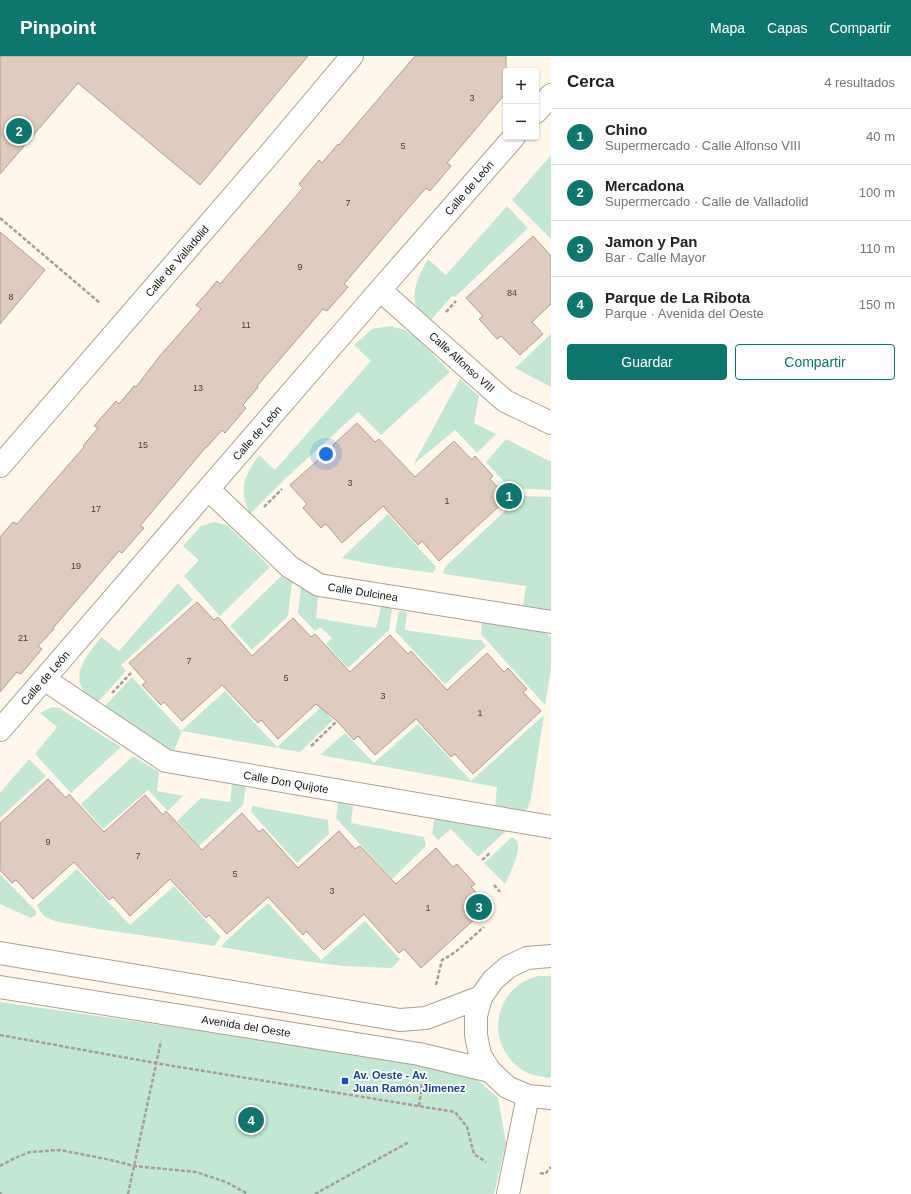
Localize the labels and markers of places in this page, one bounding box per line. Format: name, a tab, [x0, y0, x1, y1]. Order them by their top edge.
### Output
pin: 2	[6, 116, 32, 146]
pin: 1	[496, 481, 522, 511]
pin: 3	[466, 892, 492, 922]
place label: Av. Oeste - Av. Juan Ramón Jimenez	[353, 1069, 466, 1094]
marker: Av. Oeste - Av. Juan Ramón Jimenez	[340, 1076, 350, 1086]
pin: 4	[238, 1105, 264, 1135]

